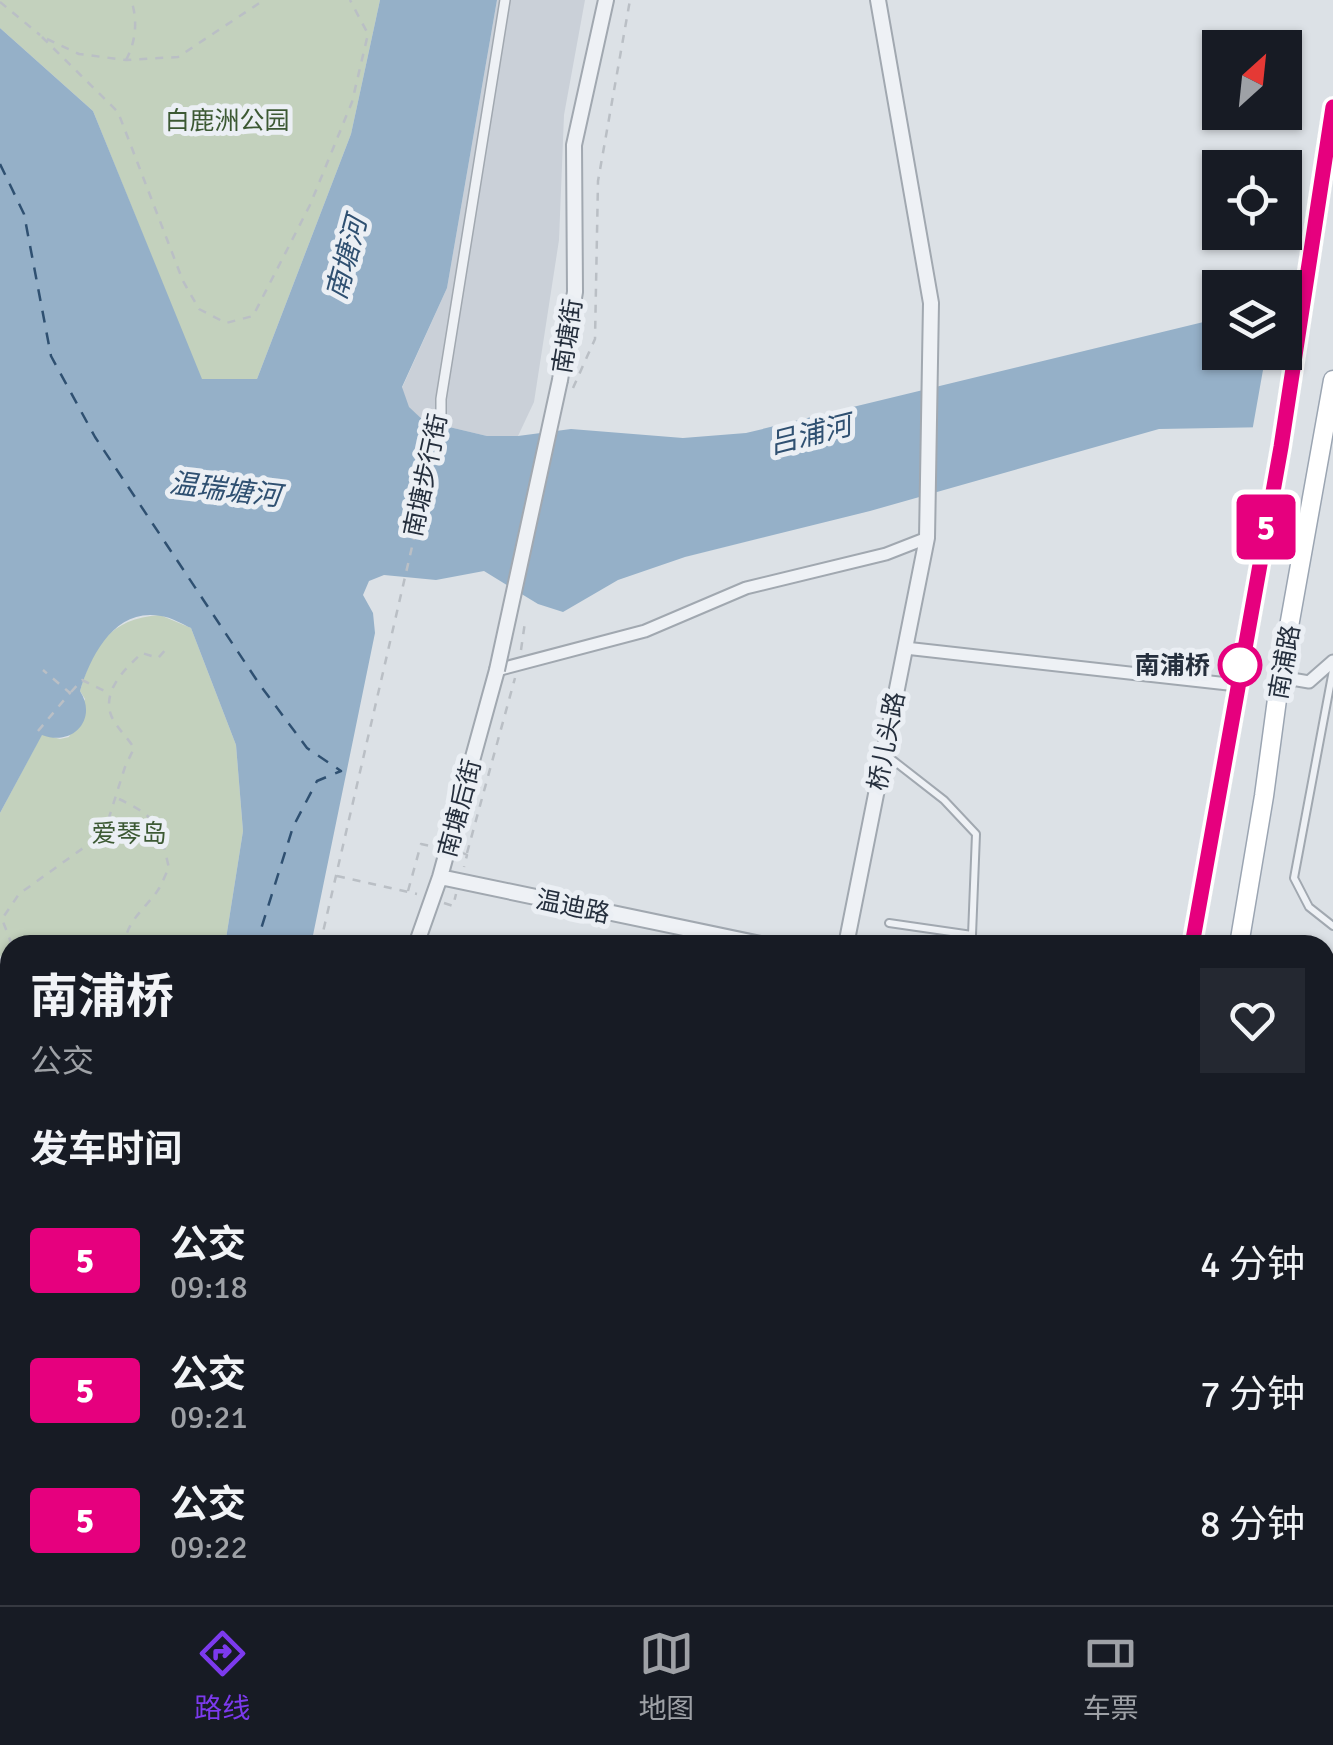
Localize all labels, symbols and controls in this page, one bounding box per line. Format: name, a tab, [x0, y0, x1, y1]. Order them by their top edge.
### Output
north arrow	[1202, 30, 1302, 130]
map controls	[1202, 30, 1302, 370]
park label: 白鹿洲公园	[164, 105, 290, 136]
button: locate	[1202, 150, 1302, 250]
water label: 南塘河	[320, 208, 376, 303]
button: layers	[1202, 270, 1302, 370]
street label: 南塘街	[546, 297, 589, 376]
water label: 吕浦河	[765, 407, 860, 462]
street label: 南塘步行街	[397, 411, 454, 539]
water label: 温瑞塘河	[167, 466, 287, 514]
line badge: 5	[1234, 494, 1298, 560]
text: 5	[1257, 506, 1275, 549]
street label: 南浦路	[1263, 622, 1306, 702]
marker: 南浦桥	[1219, 644, 1261, 686]
place label: 南浦桥	[1135, 650, 1210, 681]
street label: 桥儿头路	[862, 689, 911, 793]
street label: 南塘后街	[432, 756, 487, 860]
park label: 爱琴岛	[91, 818, 167, 849]
street label: 温迪路	[533, 884, 613, 929]
text: 南浦桥	[30, 968, 174, 1027]
button: heart	[1200, 968, 1305, 1073]
text: 公交	[30, 1042, 94, 1081]
text: 发车时间	[30, 1126, 182, 1173]
text: 公交	[170, 1221, 246, 1268]
text: 5	[76, 1239, 94, 1282]
text: 4 分钟	[1200, 1241, 1305, 1288]
text: 09:18	[170, 1268, 248, 1307]
text: 公交	[170, 1351, 246, 1398]
text: 5	[76, 1369, 94, 1412]
text: 7 分钟	[1200, 1371, 1305, 1418]
text: 09:21	[170, 1398, 248, 1437]
text: 公交	[170, 1481, 246, 1528]
text: 5	[76, 1499, 94, 1542]
text: 8 分钟	[1200, 1501, 1305, 1548]
text: 09:22	[170, 1528, 248, 1567]
tab: 路线	[194, 1626, 250, 1726]
tab: 地图	[638, 1626, 695, 1726]
tab: 车票	[1083, 1626, 1139, 1726]

